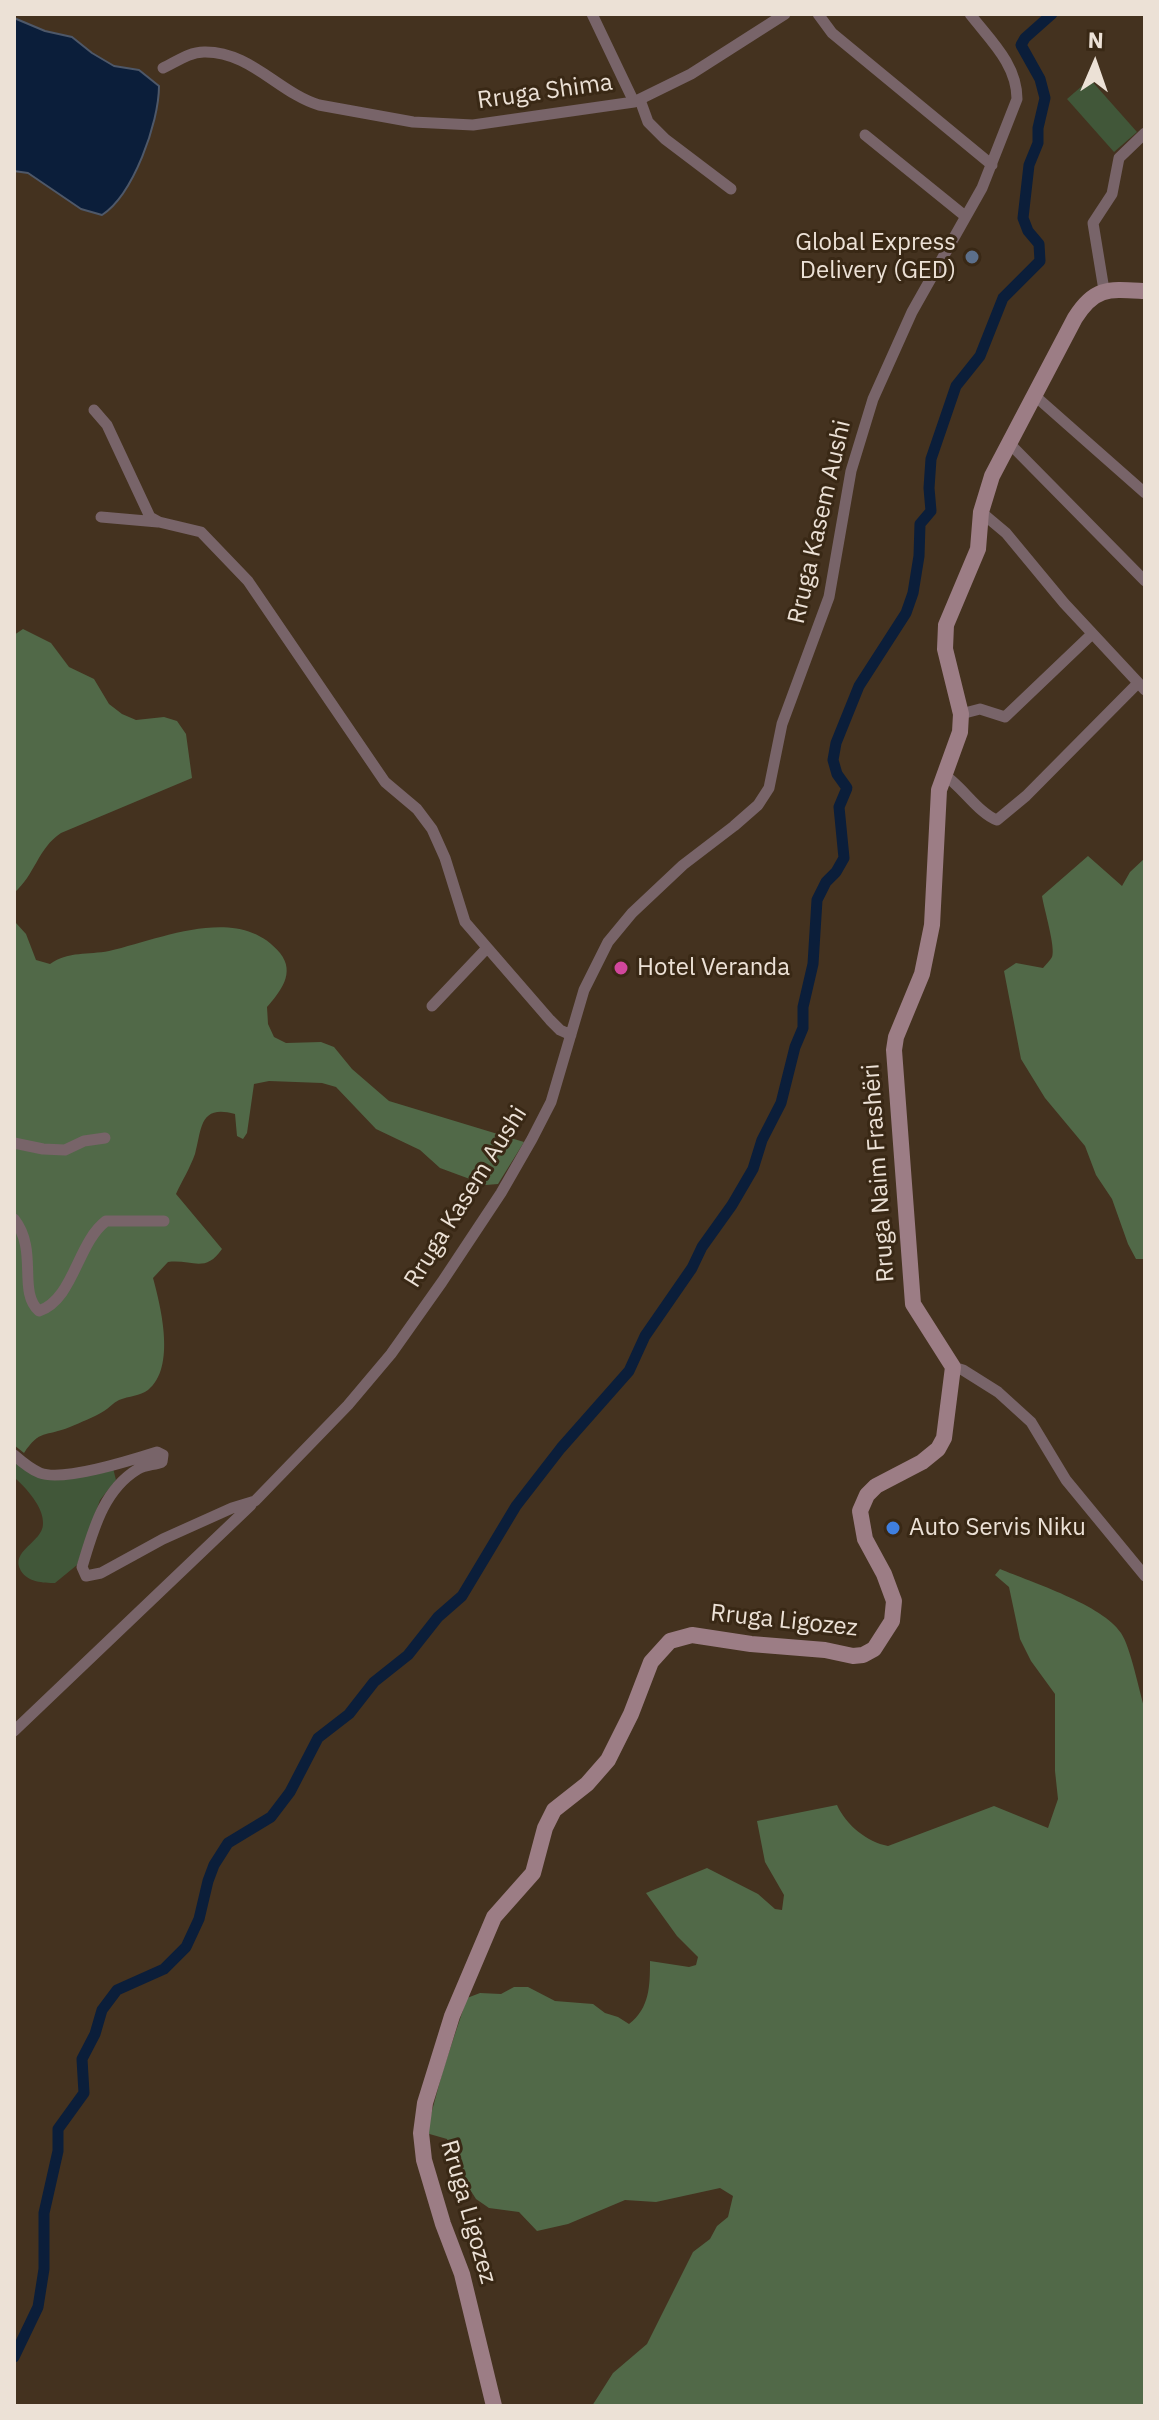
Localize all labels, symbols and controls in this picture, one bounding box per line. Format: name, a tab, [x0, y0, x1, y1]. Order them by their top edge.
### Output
north arrow	[1055, 24, 1135, 104]
text: N	[1087, 25, 1104, 54]
street label: Rruga Shima	[476, 68, 614, 116]
place label: Global Express Delivery (GED)	[795, 229, 956, 285]
marker: Global Express Delivery (GED)	[963, 248, 981, 266]
street label: Rruga Kasem Aushi	[783, 417, 857, 627]
place label: Hotel Veranda	[637, 954, 790, 982]
marker: Hotel Veranda	[612, 959, 630, 977]
street label: Rruga Naim Frashëri	[857, 1063, 901, 1283]
street label: Rruga Kasem Aushi	[399, 1101, 533, 1293]
place label: Auto Servis Niku	[909, 1514, 1086, 1542]
marker: Auto Servis Niku	[884, 1519, 902, 1537]
street label: Rruga Ligozez	[709, 1599, 859, 1643]
street label: Rruga Ligozez	[434, 2137, 502, 2287]

